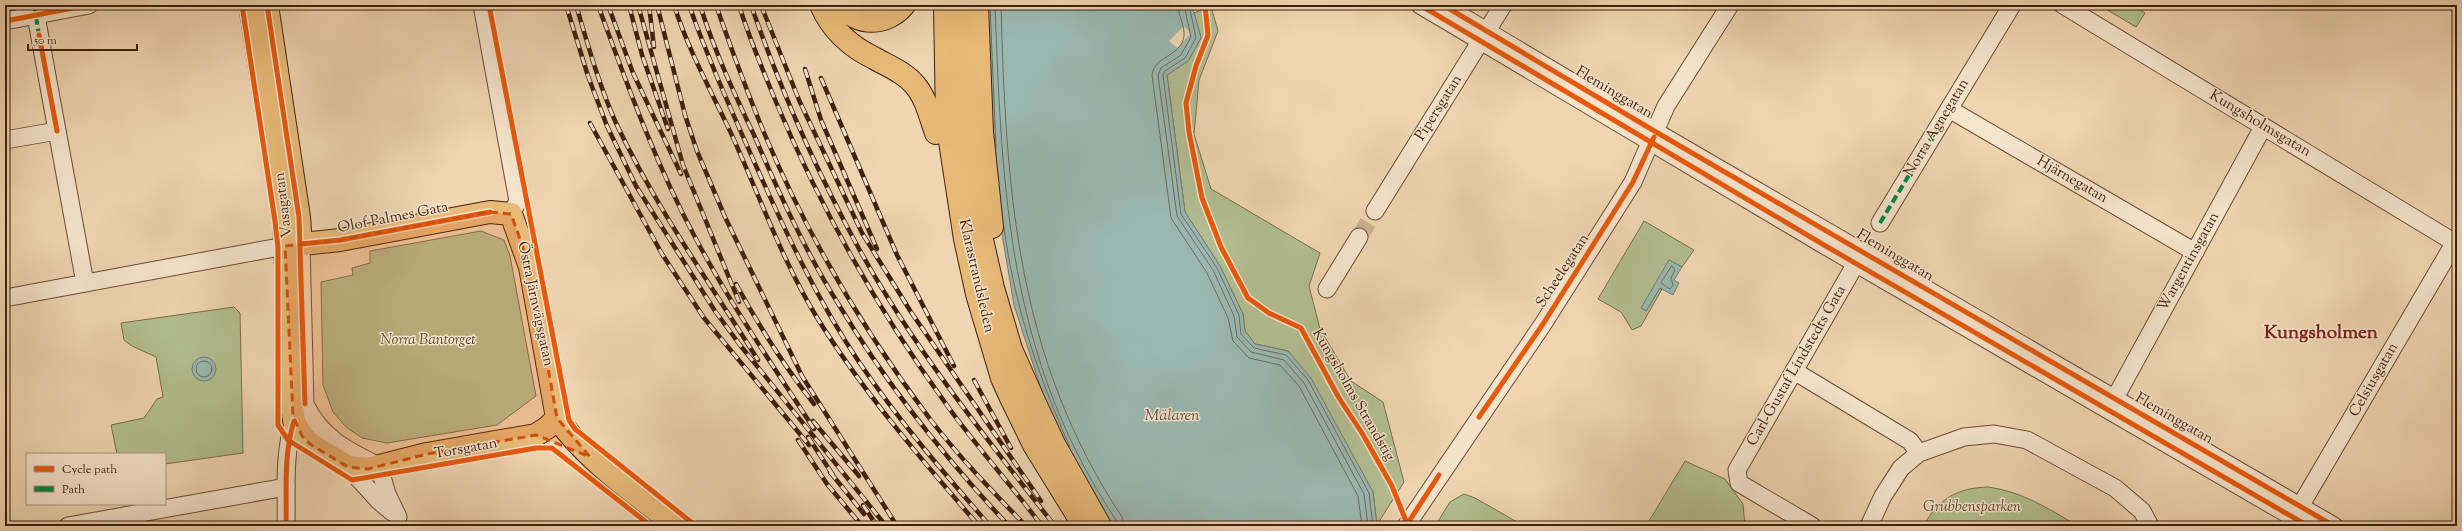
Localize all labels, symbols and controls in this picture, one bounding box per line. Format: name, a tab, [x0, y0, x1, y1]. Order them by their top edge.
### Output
scale bar	[28, 26, 137, 52]
text: 50 m	[33, 32, 57, 50]
street label: Fleminggatan	[1571, 62, 1657, 124]
street label: Pipersgatan	[1410, 71, 1468, 145]
street label: Norra Agnegatan	[1899, 75, 1975, 181]
street label: Kungsholmsgatan	[2205, 85, 2315, 163]
street label: Hjärnegatan	[2032, 151, 2112, 209]
street label: Vasagatan	[270, 171, 298, 239]
street label: Olof Palmes Gata	[336, 197, 450, 239]
street label: Wargentinsgatan	[2153, 209, 2225, 315]
street label: Klarastrandsleden	[953, 217, 999, 335]
street label: Fleminggatan	[1852, 225, 1938, 287]
street label: Scheelegatan	[1531, 230, 1595, 312]
street label: Östra Järnvägsgatan	[511, 239, 560, 369]
street label: Carl-Gustaf Lindstedts Gata	[1742, 282, 1852, 450]
district label: Kungsholmen	[2264, 320, 2379, 347]
street label: Kungsholms Strandstig	[1306, 325, 1400, 465]
park label: Norra Bantorget	[380, 330, 476, 351]
street label: Celsiusgatan	[2344, 339, 2404, 421]
street label: Fleminggatan	[2131, 388, 2217, 450]
water label: Mälaren	[1145, 405, 1200, 428]
street label: Torsgatan	[433, 433, 499, 465]
legend	[26, 453, 166, 505]
text: Cycle path	[62, 461, 117, 479]
text: Path	[62, 481, 85, 499]
park label: Grubbensparken	[1923, 497, 2021, 518]

